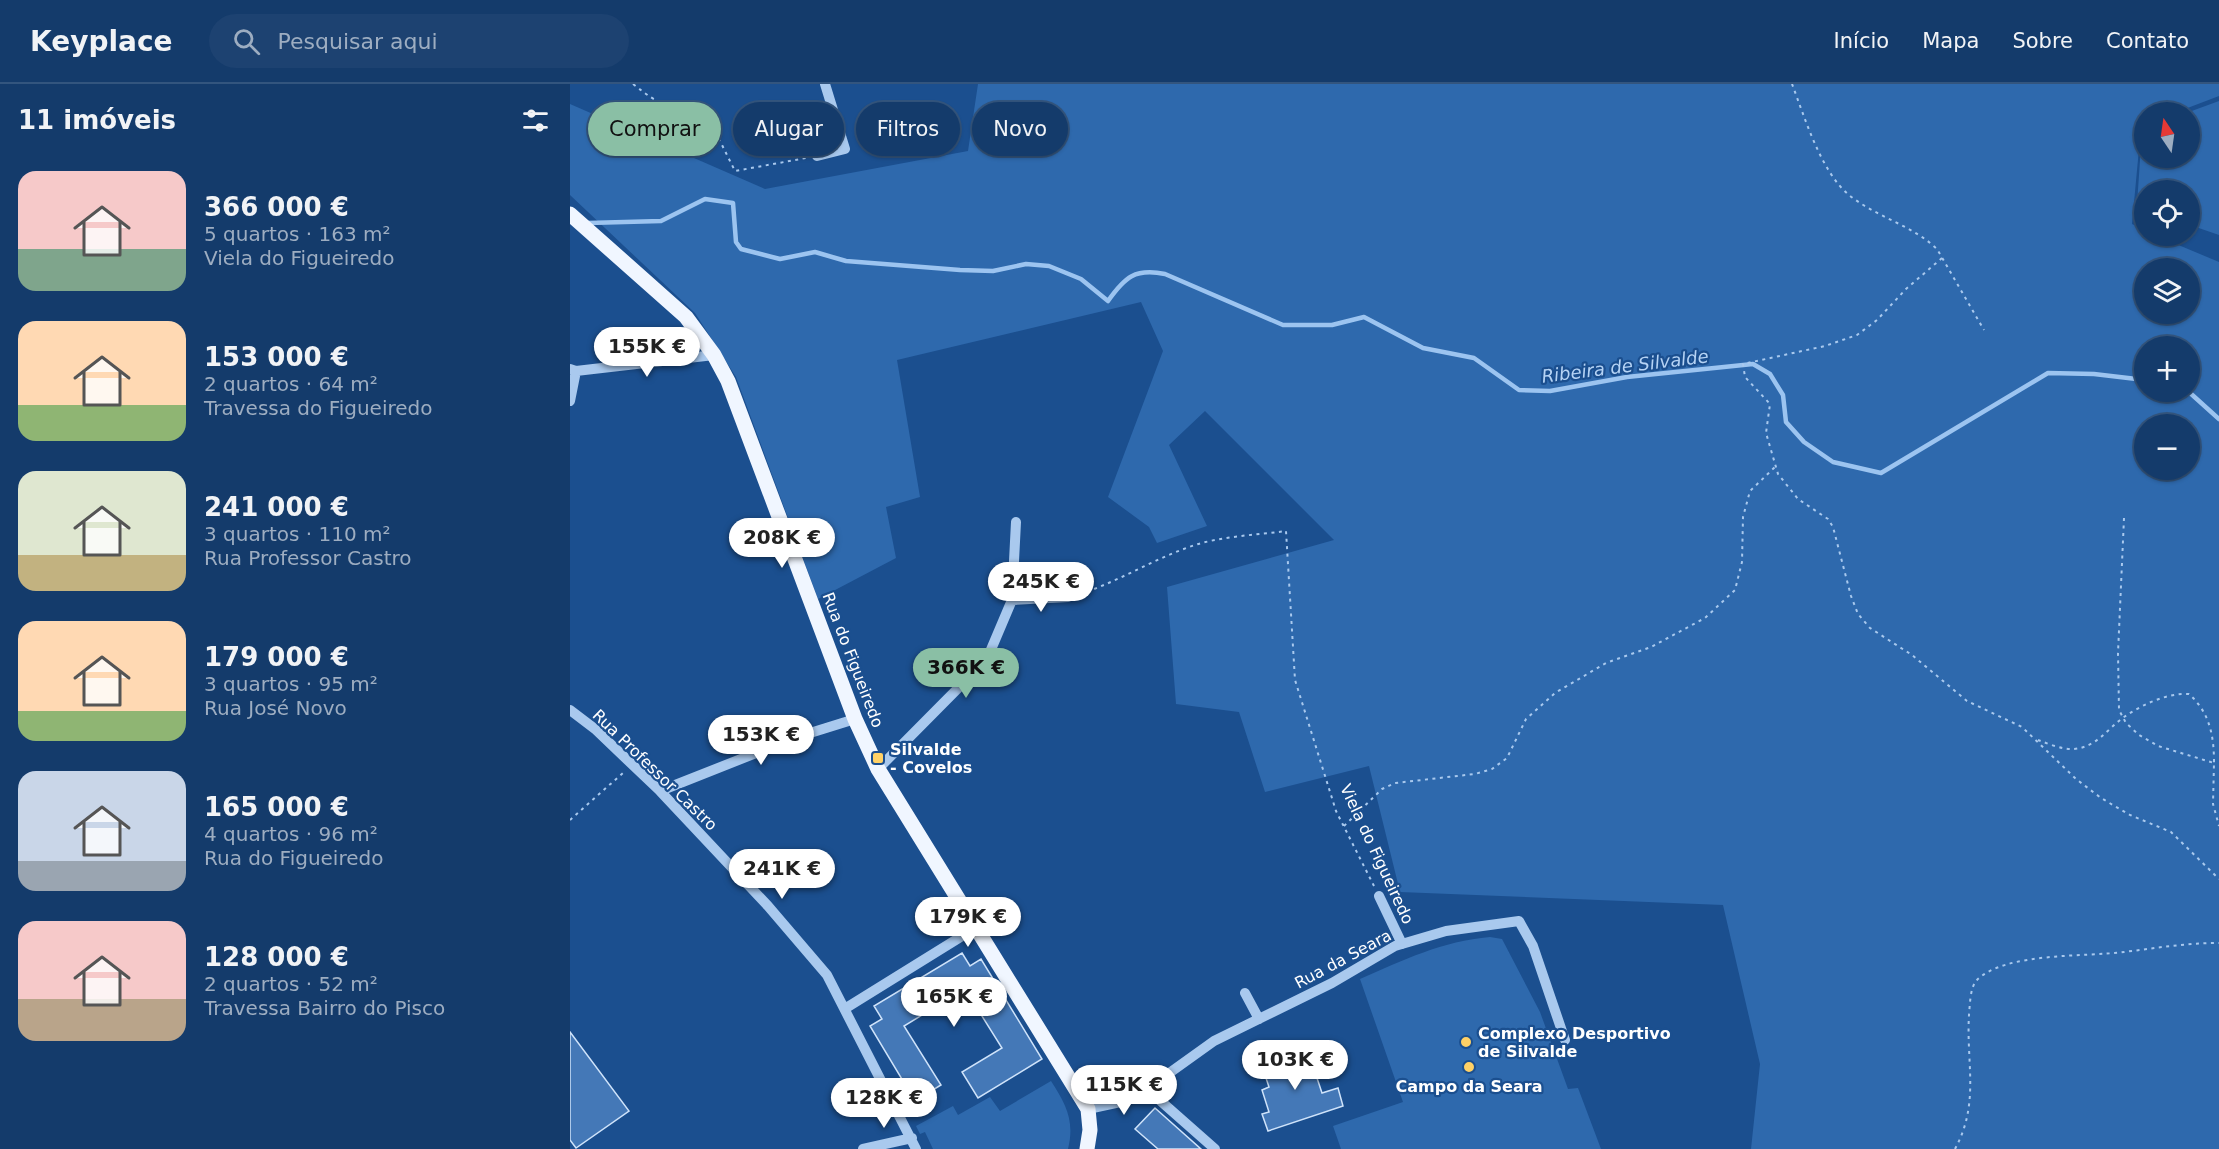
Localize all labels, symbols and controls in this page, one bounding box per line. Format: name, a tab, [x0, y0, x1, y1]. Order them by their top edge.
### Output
search box	[209, 14, 629, 68]
text: Keyplace	[30, 25, 173, 58]
icon: search	[230, 25, 263, 58]
text: Pesquisar aqui	[278, 29, 438, 54]
text: Início	[1834, 29, 1889, 53]
text: Mapa	[1922, 29, 1979, 53]
text: Sobre	[2012, 29, 2073, 53]
text: Contato	[2106, 29, 2189, 53]
chip: Comprar	[588, 102, 721, 156]
chip: Alugar	[733, 102, 844, 156]
chip: Filtros	[856, 102, 960, 156]
chip: Novo	[972, 102, 1068, 156]
north arrow	[2134, 102, 2200, 168]
map controls	[2134, 102, 2200, 480]
icon: filters	[519, 104, 552, 137]
text: 11 imóveis	[18, 105, 176, 135]
button: locate	[2134, 180, 2200, 246]
text: 366 000 €	[204, 192, 349, 222]
icon: home	[66, 195, 138, 267]
text: 5 quartos · 163 m²	[204, 222, 391, 246]
text: Viela do Figueiredo	[204, 246, 394, 270]
button: layers	[2134, 258, 2200, 324]
pin: 155K €	[598, 327, 696, 378]
text: 155K €	[608, 334, 686, 358]
button: +	[2134, 336, 2200, 402]
text: 153 000 €	[204, 342, 349, 372]
icon: home	[66, 345, 138, 417]
water label: Ribeira de Silvalde	[1540, 345, 1710, 387]
text: 2 quartos · 64 m²	[204, 372, 378, 396]
text: Travessa do Figueiredo	[204, 396, 433, 420]
button: −	[2134, 414, 2200, 480]
text: 241 000 €	[204, 492, 349, 522]
icon: home	[66, 495, 138, 567]
pin: 208K €	[733, 518, 831, 569]
text: 3 quartos · 110 m²	[204, 522, 391, 546]
text: 208K €	[743, 525, 821, 549]
text: Rua Professor Castro	[204, 546, 412, 570]
pin: 245K €	[992, 562, 1090, 613]
text: 245K €	[1002, 569, 1080, 593]
street label: Rua do Figueiredo	[818, 590, 888, 730]
text: 179 000 €	[204, 642, 349, 672]
icon: home	[66, 645, 138, 717]
pin: 366K €	[917, 648, 1015, 699]
text: 366K €	[927, 655, 1005, 679]
text: 3 quartos · 95 m²	[204, 672, 378, 696]
text: Rua José Novo	[204, 696, 347, 720]
street label: Rua Professor Castro	[589, 706, 721, 834]
pin: 153K €	[712, 715, 810, 766]
text: 153K €	[722, 722, 800, 746]
place label: Silvalde - Covelos	[890, 740, 972, 777]
marker: Silvalde - Covelos	[871, 751, 885, 765]
street label: Viela do Figueiredo	[1336, 781, 1418, 927]
text: 165 000 €	[204, 792, 349, 822]
icon: home	[66, 795, 138, 867]
text: 4 quartos · 96 m²	[204, 822, 378, 846]
text: Rua do Figueiredo	[204, 846, 383, 870]
pin: 241K €	[733, 849, 831, 900]
text: 241K €	[743, 856, 821, 880]
pin: 179K €	[919, 897, 1017, 948]
text: 179K €	[929, 904, 1007, 928]
street label: Rua da Seara	[1291, 926, 1395, 992]
text: 128 000 €	[204, 942, 349, 972]
icon: home	[66, 945, 138, 1017]
text: 2 quartos · 52 m²	[204, 972, 378, 996]
pin: 165K €	[905, 977, 1003, 1028]
text: 165K €	[915, 984, 993, 1008]
text: Travessa Bairro do Pisco	[204, 996, 445, 1020]
place label: Complexo Desportivo de Silvalde	[1478, 1024, 1671, 1061]
marker: Complexo Desportivo de Silvalde	[1459, 1035, 1473, 1049]
pin: 103K €	[1246, 1040, 1344, 1091]
text: 103K €	[1256, 1047, 1334, 1071]
marker: Campo da Seara	[1462, 1060, 1476, 1074]
pin: 115K €	[1075, 1065, 1173, 1116]
text: 115K €	[1085, 1072, 1163, 1096]
place label: Campo da Seara	[1396, 1077, 1542, 1096]
pin: 128K €	[835, 1078, 933, 1129]
text: 128K €	[845, 1085, 923, 1109]

